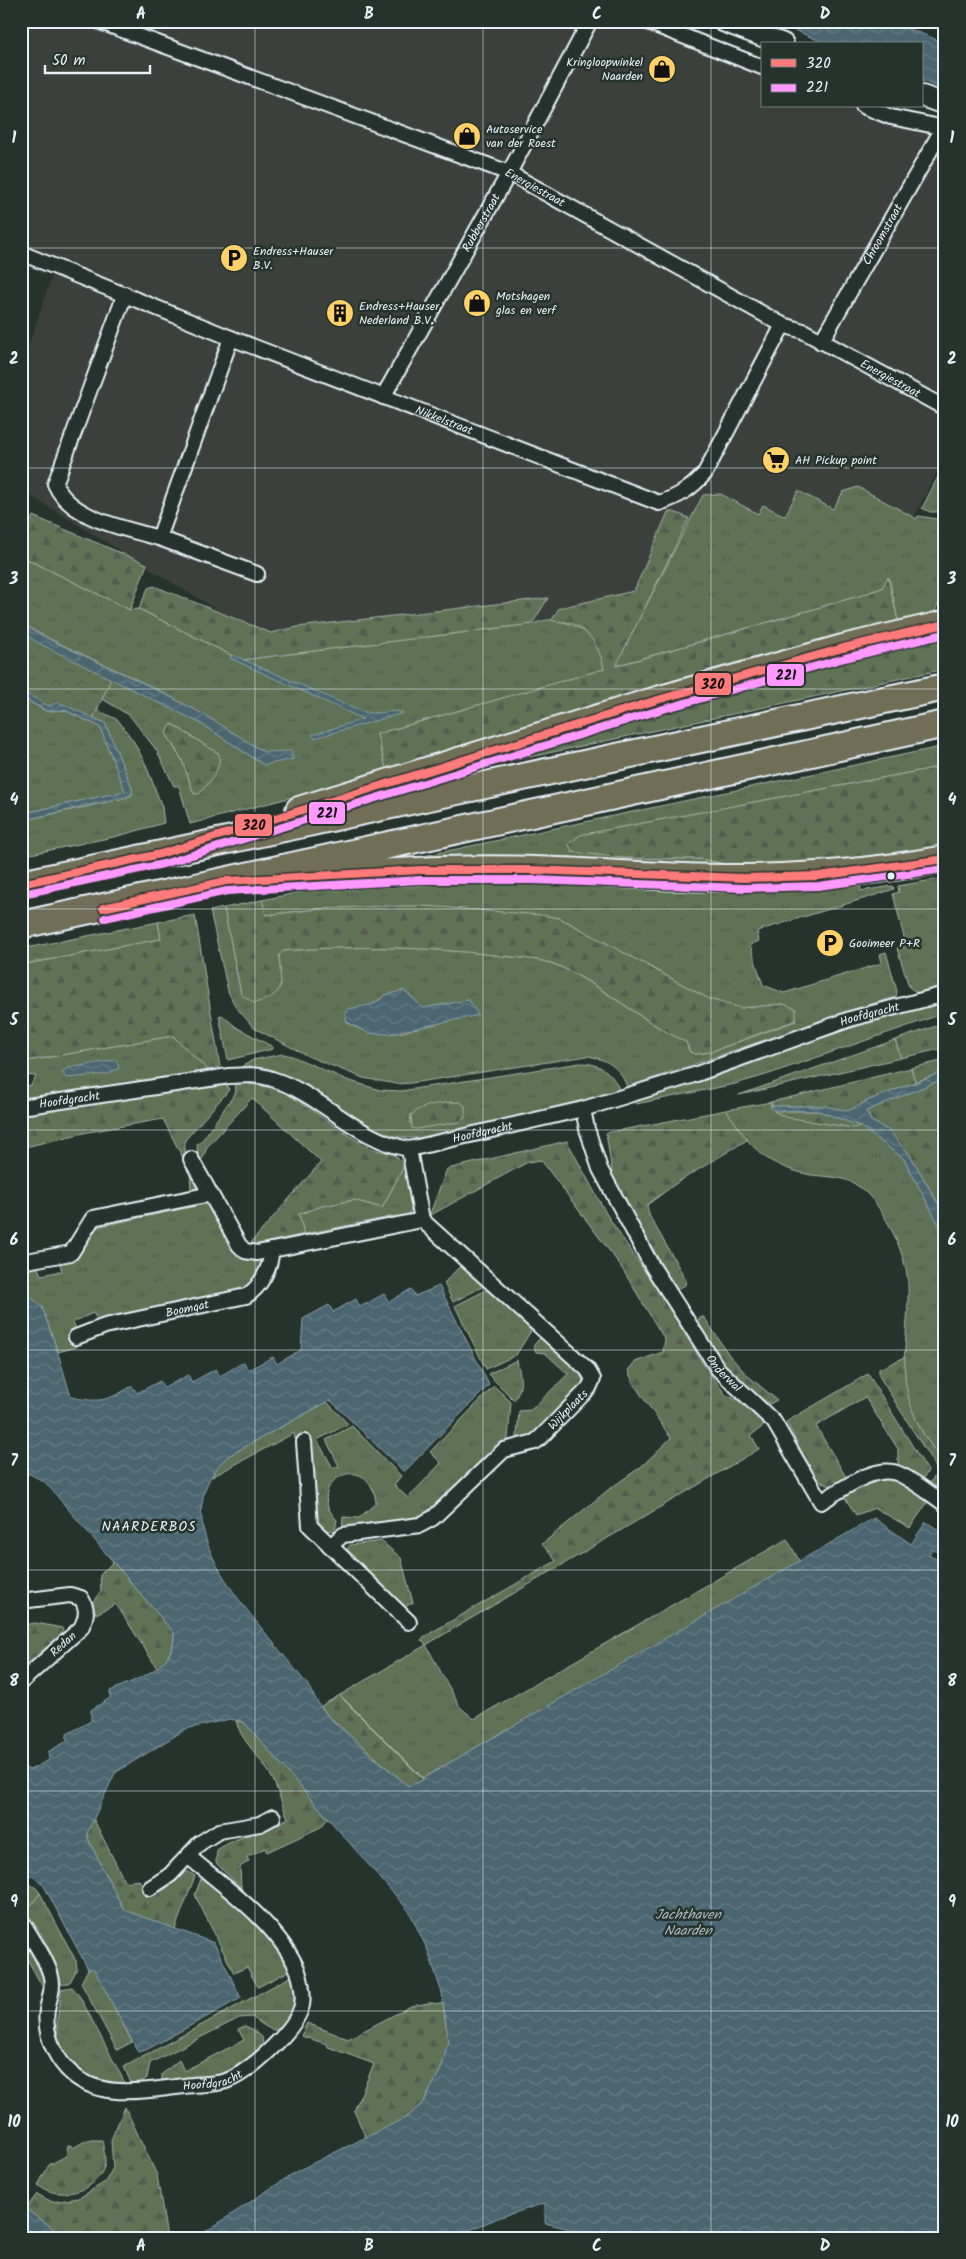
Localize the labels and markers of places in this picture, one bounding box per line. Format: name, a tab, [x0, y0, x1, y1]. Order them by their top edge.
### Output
place label: Kringloopwinkel Naarden	[566, 53, 643, 86]
shop icon: Kringloopwinkel Naarden	[647, 54, 677, 84]
place label: Autoservice van der Roest	[486, 120, 556, 153]
shop icon: Autoservice van der Roest	[452, 121, 482, 151]
place label: Endress+Hauser B.V.	[253, 242, 334, 275]
parking icon: Endress+Hauser B.V.	[219, 243, 249, 273]
place label: Motshagen glas en verf	[495, 287, 557, 320]
shop icon: Motshagen glas en verf	[462, 288, 492, 318]
place label: Endress+Hauser Nederland B.V.	[359, 297, 440, 330]
building icon: Endress+Hauser Nederland B.V.	[325, 298, 355, 328]
supermarket icon: AH Pickup point	[761, 445, 791, 475]
place label: AH Pickup point	[795, 451, 877, 470]
unlabelled marker	[886, 871, 896, 881]
parking icon: Gooimeer P+R	[815, 928, 845, 958]
place label: Gooimeer P+R	[849, 934, 920, 953]

